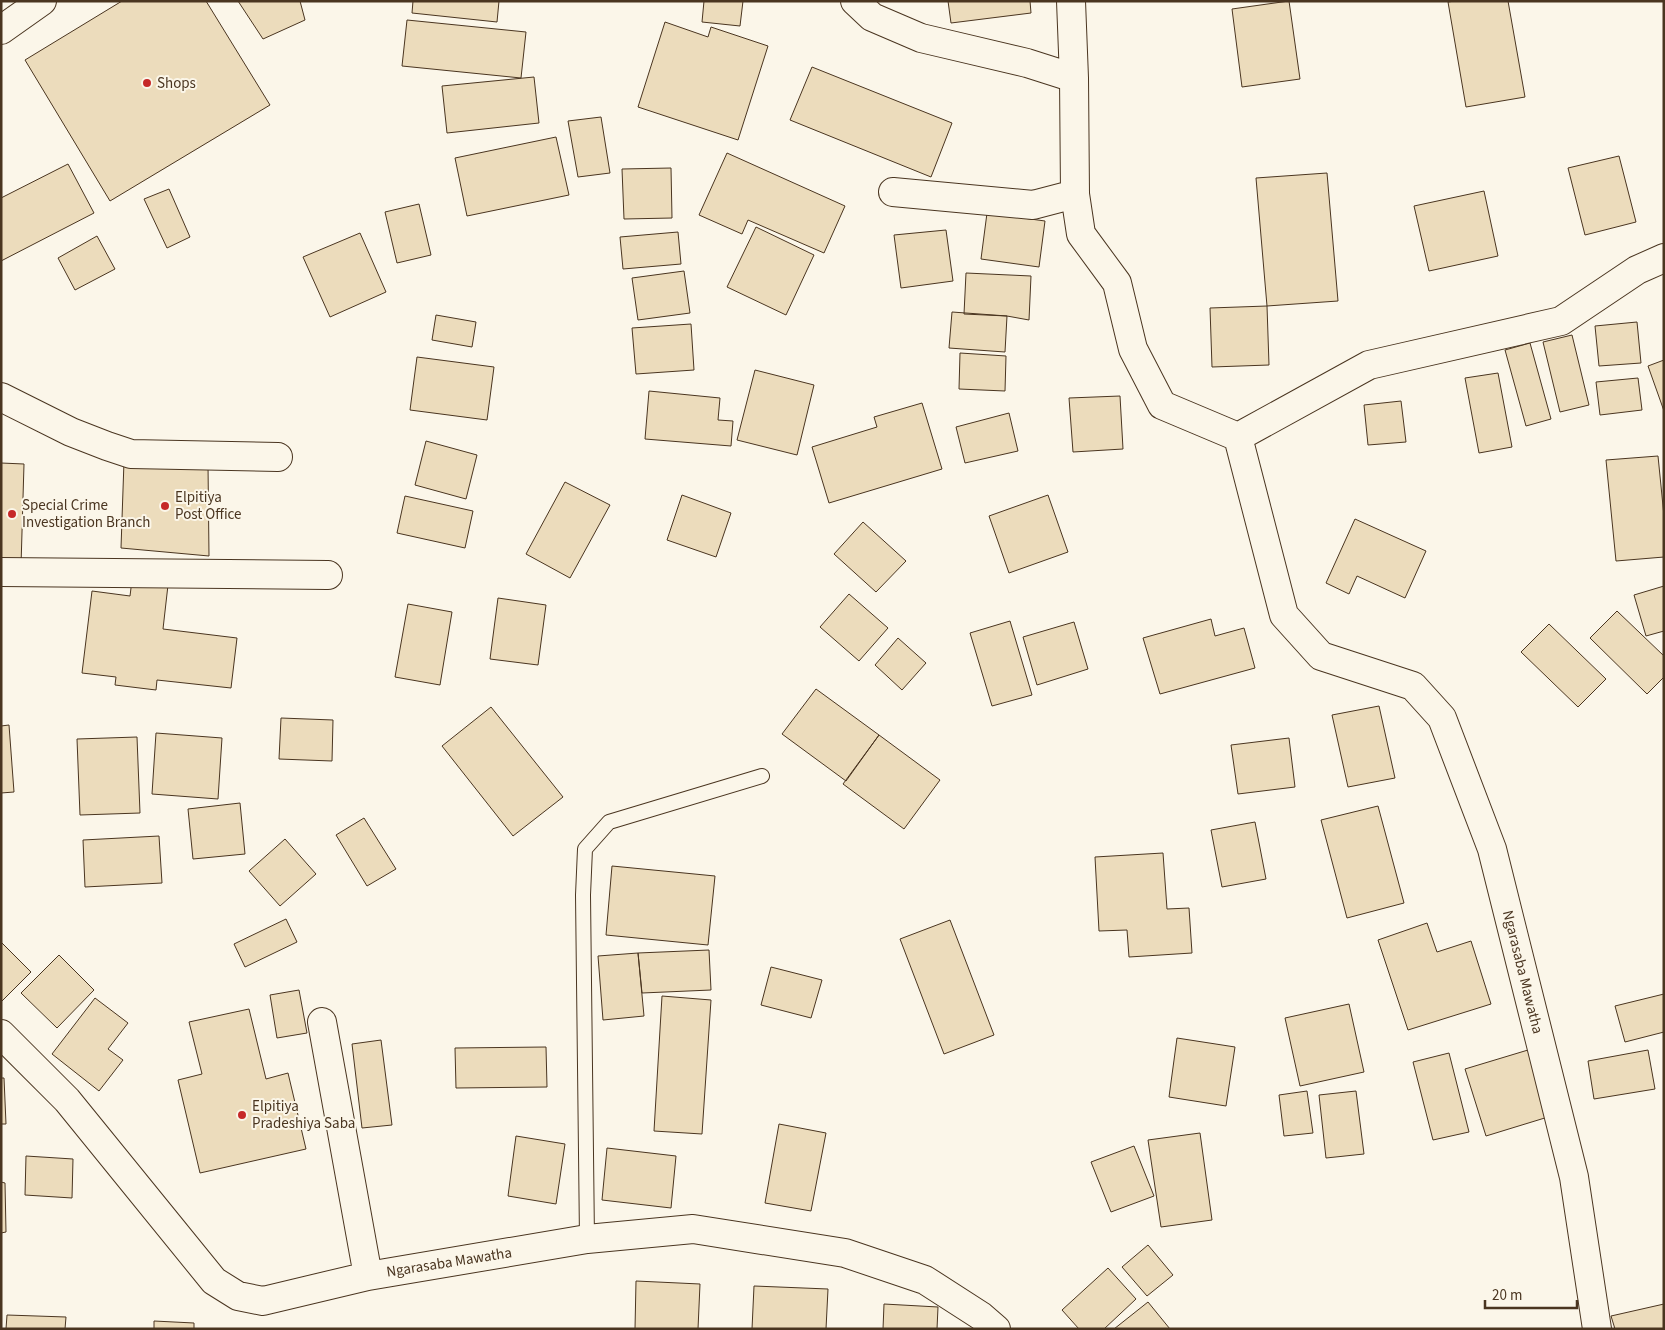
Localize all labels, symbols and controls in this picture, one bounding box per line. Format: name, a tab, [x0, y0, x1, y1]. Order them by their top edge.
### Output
place label: Shops	[157, 73, 196, 94]
marker: Shops	[141, 77, 153, 89]
place label: Elpitiya Post Office	[175, 487, 242, 525]
place label: Special Crime Investigation Branch	[22, 495, 151, 533]
marker: Elpitiya Post Office	[159, 500, 171, 512]
marker: Special Crime Investigation Branch	[6, 508, 18, 520]
street label: Ngarasaba Mawatha	[1497, 908, 1548, 1036]
place label: Elpitiya Pradeshiya Saba	[252, 1096, 355, 1134]
marker: Elpitiya Pradeshiya Saba	[236, 1109, 248, 1121]
street label: Ngarasaba Mawatha	[385, 1242, 513, 1283]
scale bar	[1485, 1278, 1578, 1310]
text: 20 m	[1492, 1285, 1522, 1306]

